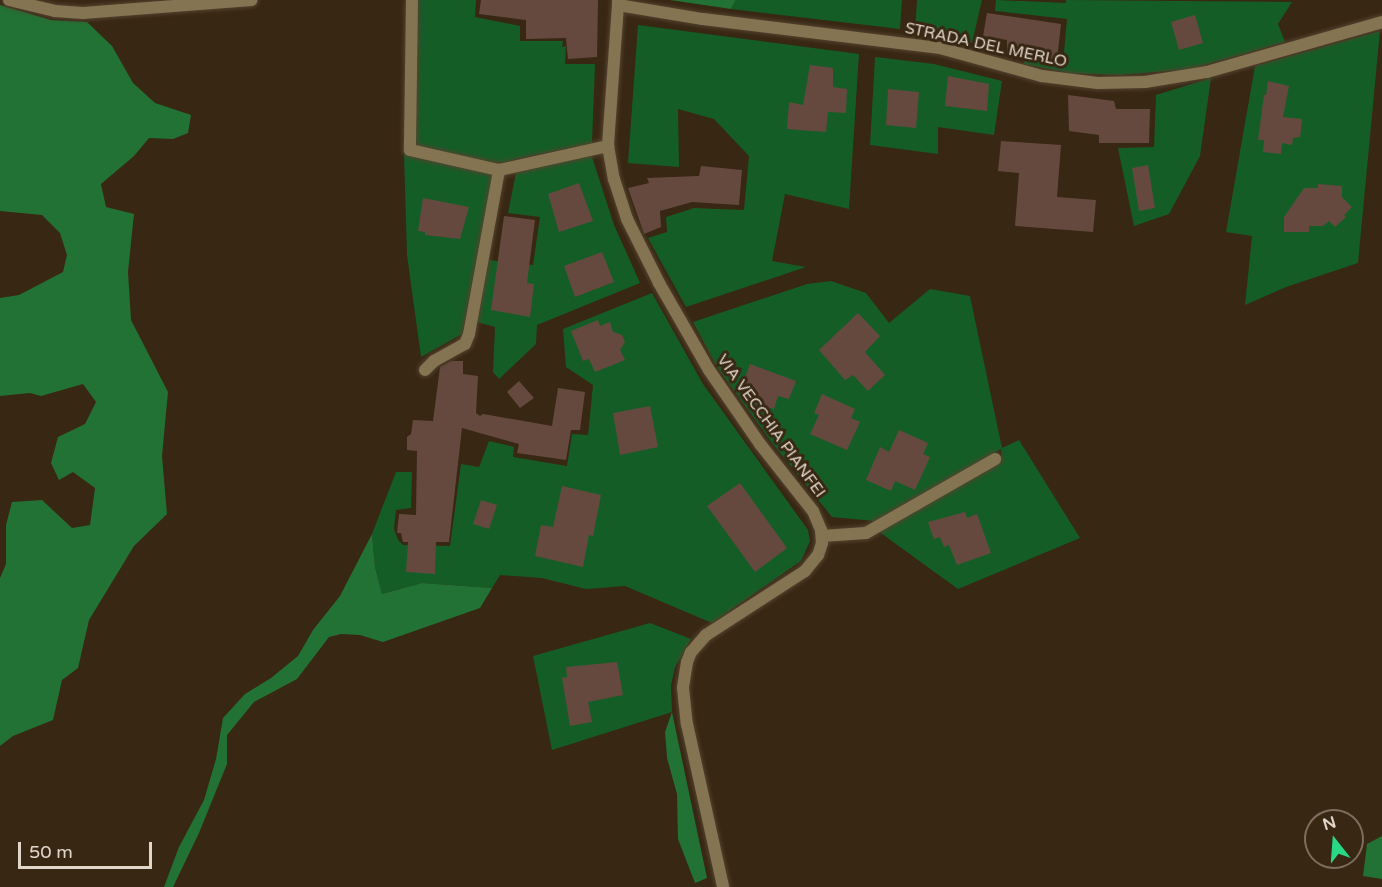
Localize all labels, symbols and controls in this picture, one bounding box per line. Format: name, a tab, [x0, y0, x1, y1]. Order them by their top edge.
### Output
street label: STRADA DEL MERLO	[903, 18, 1069, 72]
street label: VIA VECCHIA PIANFEI	[713, 351, 829, 501]
north arrow	[1304, 809, 1364, 869]
text: N	[1320, 812, 1338, 835]
scale bar	[21, 830, 154, 868]
text: 50 m	[29, 841, 73, 863]

